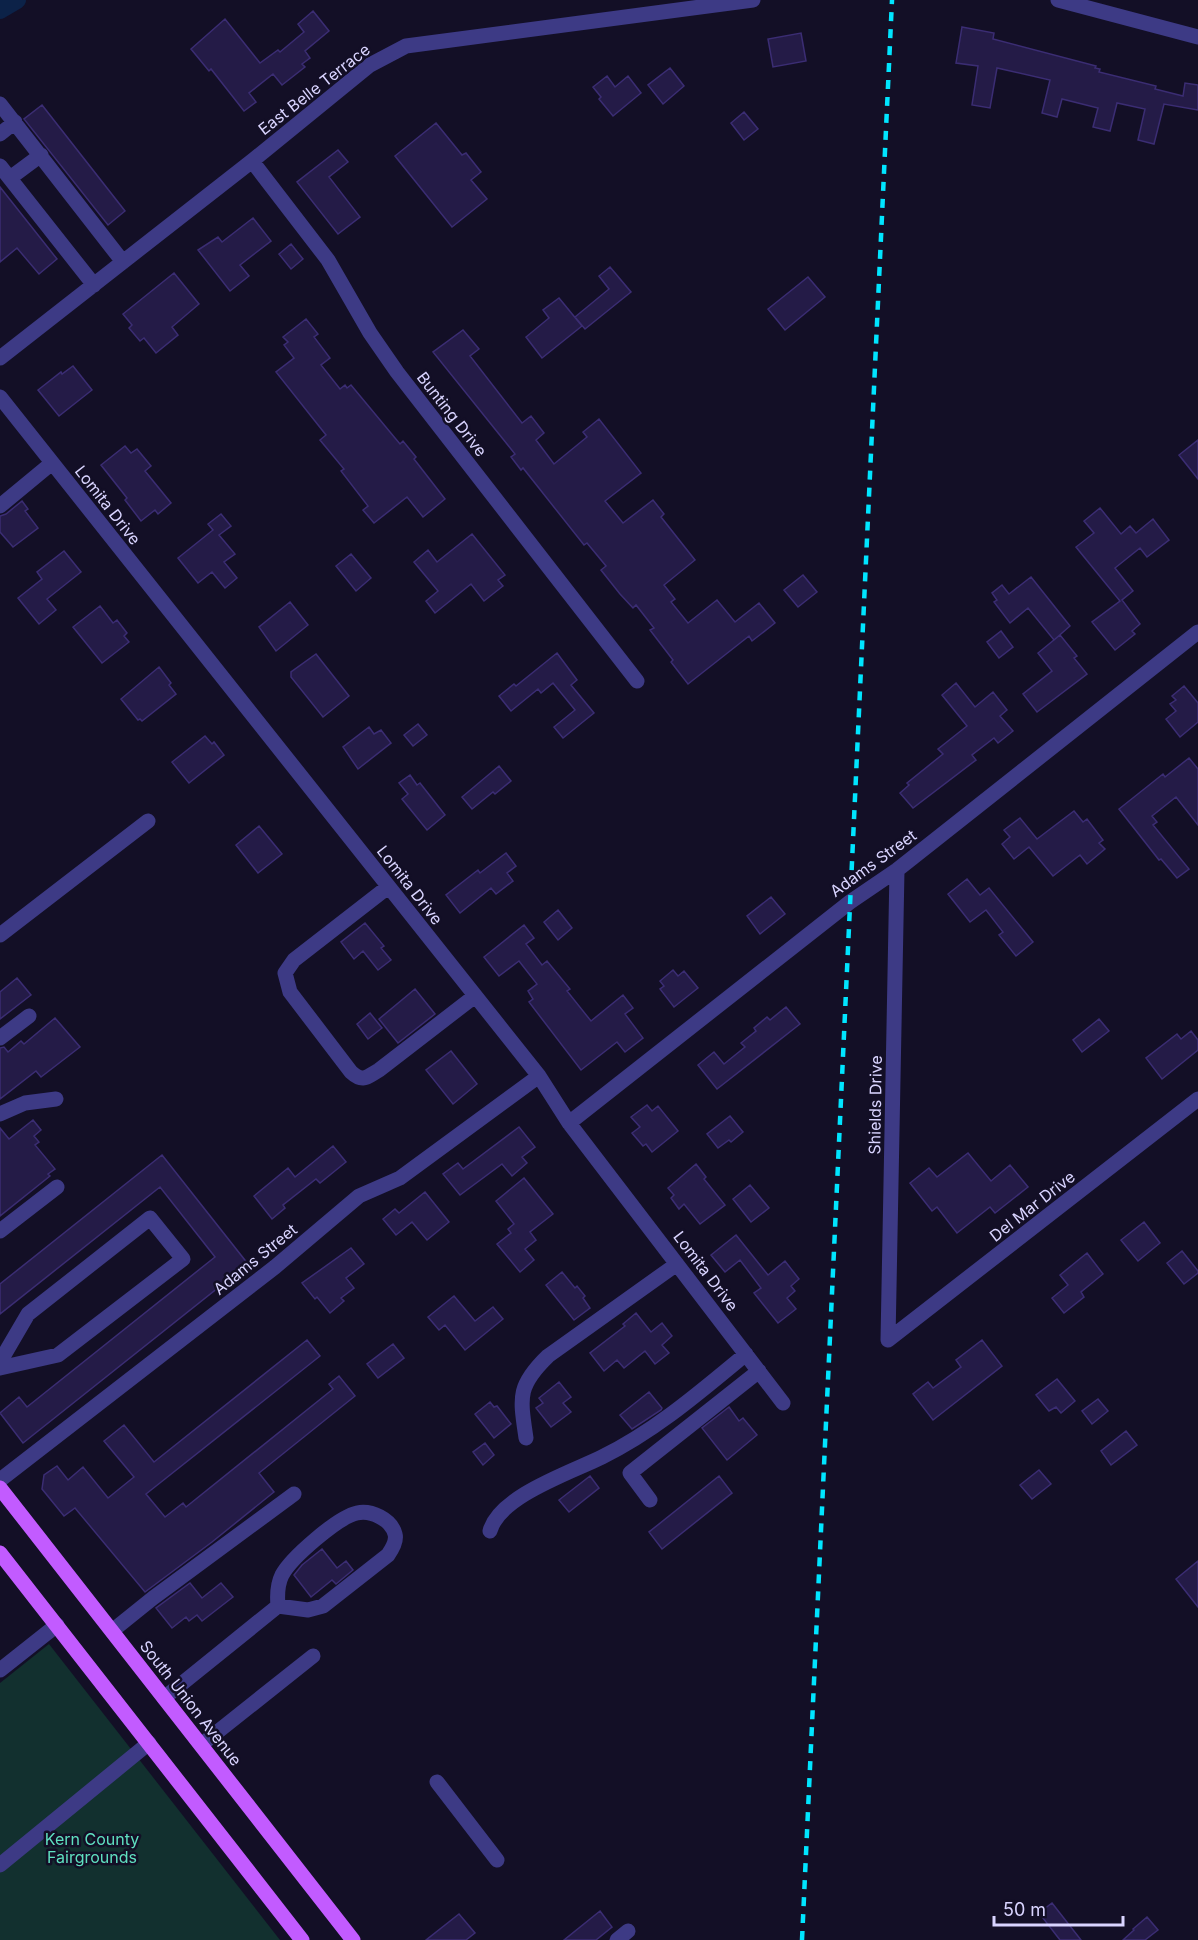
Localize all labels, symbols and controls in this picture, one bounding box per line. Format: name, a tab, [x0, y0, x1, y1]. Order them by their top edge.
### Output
street label: East Belle Terrace	[254, 39, 374, 139]
street label: Bunting Drive	[413, 368, 491, 460]
street label: Lomita Drive	[71, 461, 145, 549]
street label: Adams Street	[826, 825, 920, 901]
street label: Lomita Drive	[373, 841, 447, 929]
street label: Shields Drive	[864, 1055, 886, 1155]
street label: Del Mar Drive	[985, 1166, 1079, 1246]
street label: Adams Street	[209, 1219, 301, 1299]
street label: Lomita Drive	[669, 1227, 743, 1315]
street label: South Union Avenue	[136, 1636, 246, 1770]
park label: Kern County Fairgrounds	[45, 1829, 139, 1867]
scale bar	[994, 1889, 1123, 1927]
text: 50 m	[1003, 1899, 1046, 1920]

